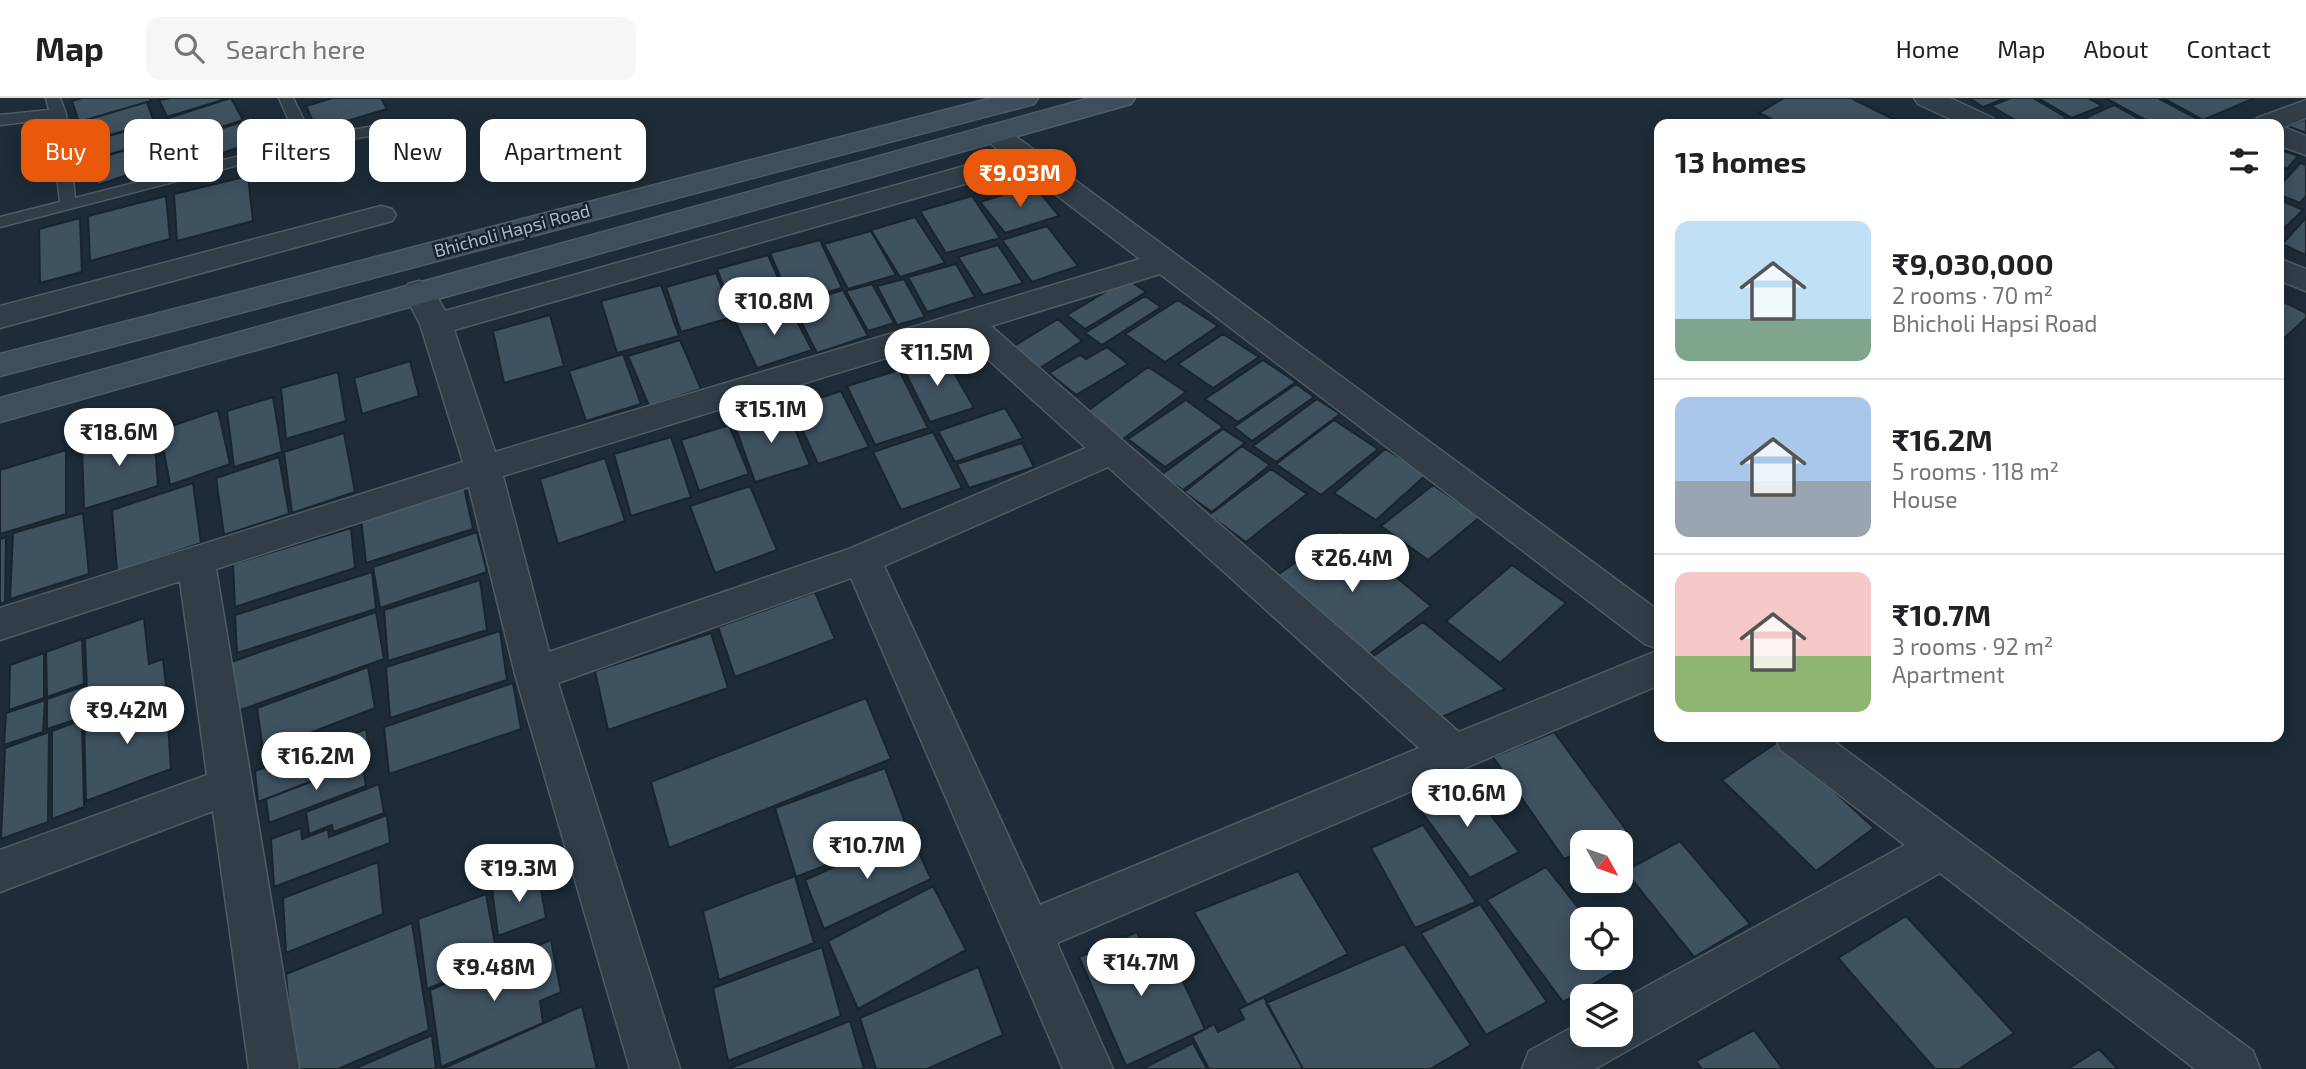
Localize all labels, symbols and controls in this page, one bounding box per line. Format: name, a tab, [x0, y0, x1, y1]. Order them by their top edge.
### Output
search box	[146, 17, 636, 80]
text: Map	[35, 28, 104, 68]
icon: search	[170, 29, 208, 67]
text: Search here	[226, 33, 365, 64]
text: Home	[1896, 34, 1959, 63]
text: Map	[1997, 34, 2045, 63]
text: About	[2083, 34, 2149, 63]
text: Contact	[2187, 34, 2271, 63]
chip: Buy	[21, 119, 110, 182]
chip: Rent	[124, 119, 223, 182]
chip: Filters	[237, 119, 355, 182]
chip: New	[369, 119, 466, 182]
chip: Apartment	[480, 119, 646, 182]
icon: filters	[2225, 142, 2263, 180]
text: 13 homes	[1675, 143, 1806, 179]
pin: ₹9.03M	[963, 150, 1077, 209]
text: ₹9.03M	[979, 158, 1061, 186]
street label: Bhicholi Hapsi Road	[431, 199, 592, 261]
text: ₹9,030,000	[1892, 245, 2054, 281]
icon: home	[1731, 249, 1815, 333]
pin: ₹10.8M	[717, 278, 831, 337]
text: 2 rooms · 70 m²	[1892, 281, 2053, 309]
text: ₹10.8M	[734, 286, 814, 314]
text: Bhicholi Hapsi Road	[1892, 309, 2097, 337]
pin: ₹11.5M	[880, 328, 994, 388]
text: ₹11.5M	[901, 337, 973, 365]
pin: ₹15.1M	[714, 386, 828, 445]
text: ₹15.1M	[735, 394, 807, 422]
pin: ₹18.6M	[62, 408, 176, 468]
text: ₹18.6M	[80, 417, 158, 445]
text: ₹16.2M	[1892, 421, 1993, 457]
icon: home	[1731, 425, 1815, 509]
text: 5 rooms · 118 m²	[1892, 457, 2059, 485]
text: House	[1892, 485, 1958, 513]
pin: ₹26.4M	[1295, 534, 1409, 594]
text: ₹26.4M	[1311, 543, 1393, 571]
text: ₹10.7M	[1892, 596, 1991, 632]
icon: home	[1731, 600, 1815, 684]
text: 3 rooms · 92 m²	[1892, 632, 2053, 660]
text: Apartment	[1892, 660, 2005, 688]
pin: ₹9.42M	[70, 686, 184, 746]
text: ₹9.42M	[86, 695, 168, 723]
pin: ₹16.2M	[259, 732, 373, 792]
text: ₹16.2M	[277, 741, 355, 769]
pin: ₹10.6M	[1410, 770, 1524, 829]
text: ₹10.6M	[1428, 778, 1506, 806]
pin: ₹10.7M	[810, 822, 924, 881]
text: ₹10.7M	[829, 830, 905, 858]
north arrow	[1570, 830, 1633, 892]
map controls	[1570, 830, 1633, 1047]
pin: ₹19.3M	[462, 844, 576, 904]
text: ₹19.3M	[481, 853, 557, 881]
button: locate	[1570, 907, 1633, 970]
pin: ₹14.7M	[1084, 939, 1198, 998]
pin: ₹9.48M	[437, 944, 551, 1003]
text: ₹14.7M	[1103, 947, 1179, 975]
text: ₹9.48M	[453, 952, 535, 980]
button: layers	[1570, 984, 1633, 1047]

